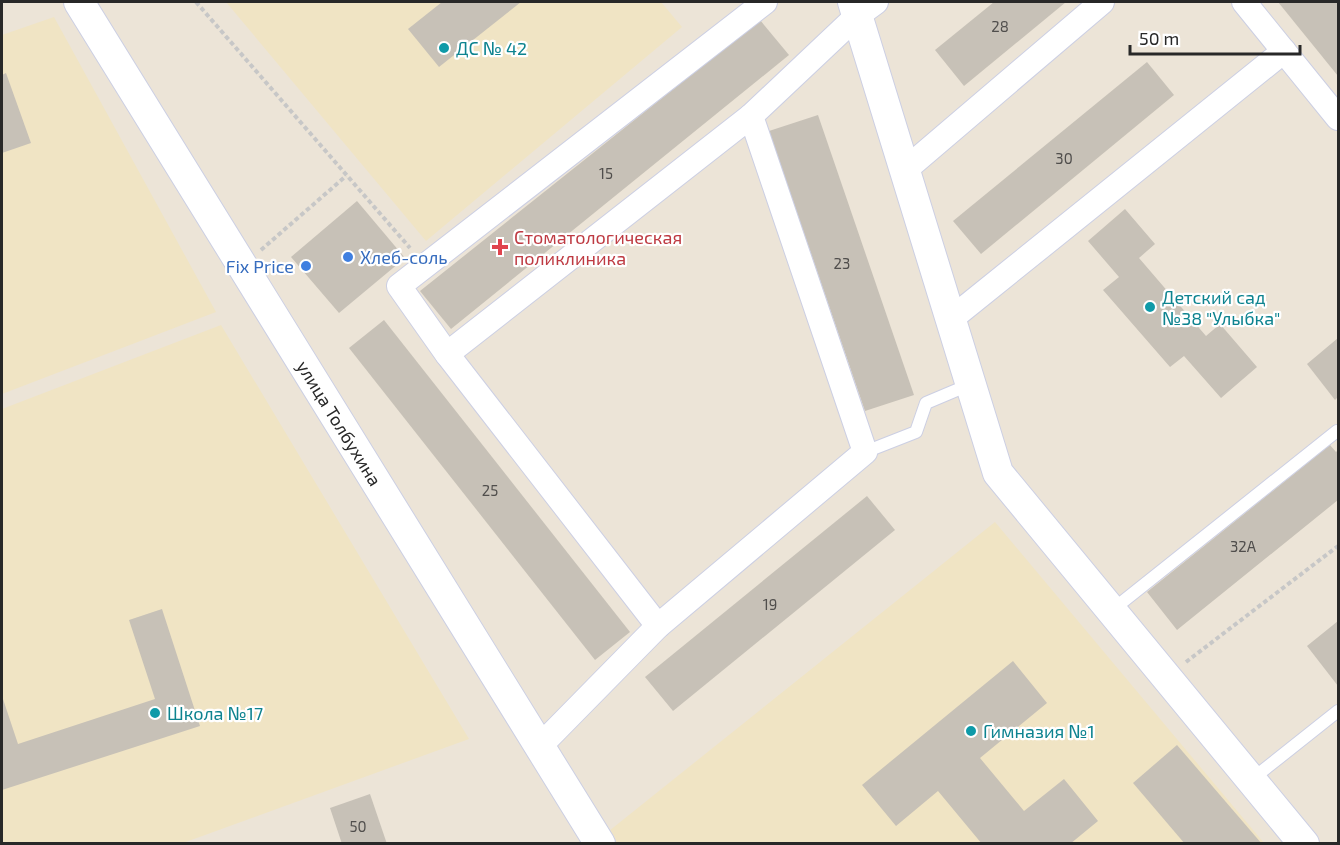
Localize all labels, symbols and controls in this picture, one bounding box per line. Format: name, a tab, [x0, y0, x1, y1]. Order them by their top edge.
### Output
house number: 28	[991, 17, 1009, 35]
scale bar	[1130, 18, 1300, 56]
text: 50 m	[1139, 27, 1179, 49]
place label: ДС № 42	[456, 37, 527, 59]
marker: ДС № 42	[437, 41, 451, 55]
house number: 30	[1055, 149, 1073, 167]
house number: 15	[599, 164, 613, 182]
place label: Стоматологическая поликлиника	[514, 226, 682, 269]
marker: Стоматологическая поликлиника	[491, 238, 509, 256]
place label: Хлеб-соль	[360, 246, 448, 268]
marker: Хлеб-соль	[341, 250, 355, 264]
house number: 23	[834, 254, 850, 272]
place label: Fix Price	[226, 255, 294, 277]
marker: Fix Price	[299, 259, 313, 273]
place label: Детский сад №38 "Улыбка"	[1162, 286, 1280, 329]
marker: Детский сад №38 "Улыбка"	[1143, 300, 1157, 314]
street label: улица Толбухина	[292, 356, 387, 490]
house number: 25	[482, 481, 498, 499]
house number: 32А	[1230, 537, 1257, 555]
house number: 19	[763, 595, 777, 613]
place label: Школа №17	[167, 702, 263, 724]
marker: Школа №17	[148, 706, 162, 720]
place label: Гимназия №1	[983, 720, 1095, 742]
marker: Гимназия №1	[964, 724, 978, 738]
house number: 50	[349, 817, 367, 835]

